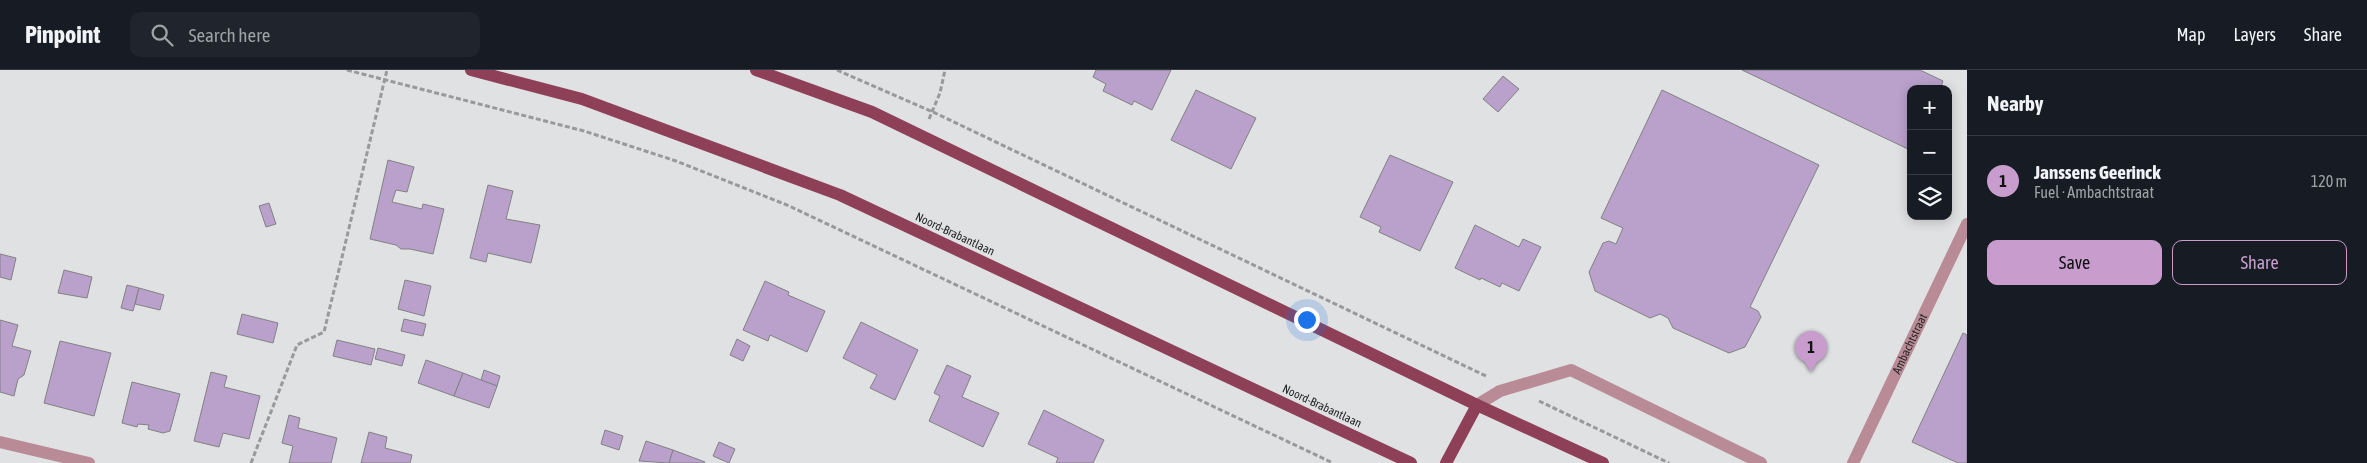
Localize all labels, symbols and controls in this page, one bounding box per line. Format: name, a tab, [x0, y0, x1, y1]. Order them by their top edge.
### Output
search box	[130, 12, 480, 57]
text: Pinpoint	[25, 21, 100, 48]
icon: search	[148, 21, 176, 49]
text: Search here	[188, 24, 270, 46]
text: Map	[2176, 24, 2205, 45]
text: Layers	[2233, 24, 2276, 45]
text: Share	[2304, 24, 2342, 45]
map controls	[1907, 85, 1952, 220]
button: +	[1907, 85, 1952, 130]
text: Nearby	[1987, 91, 2043, 115]
button: −	[1907, 130, 1952, 175]
text: Janssens Geerinck	[2034, 161, 2161, 183]
text: 1	[1999, 172, 2007, 190]
text: 120 m	[2311, 172, 2347, 190]
button: layers	[1907, 175, 1952, 220]
text: Fuel · Ambachtstraat	[2034, 183, 2154, 201]
street label: Noord-Brabantlaan	[913, 210, 997, 258]
button: Save	[1987, 240, 2162, 285]
button: Share	[2172, 240, 2347, 285]
your location	[1294, 307, 1320, 333]
street label: Ambachtstraat	[1889, 311, 1930, 376]
pin: 1	[1795, 331, 1827, 372]
street label: Noord-Brabantlaan	[1280, 382, 1364, 430]

